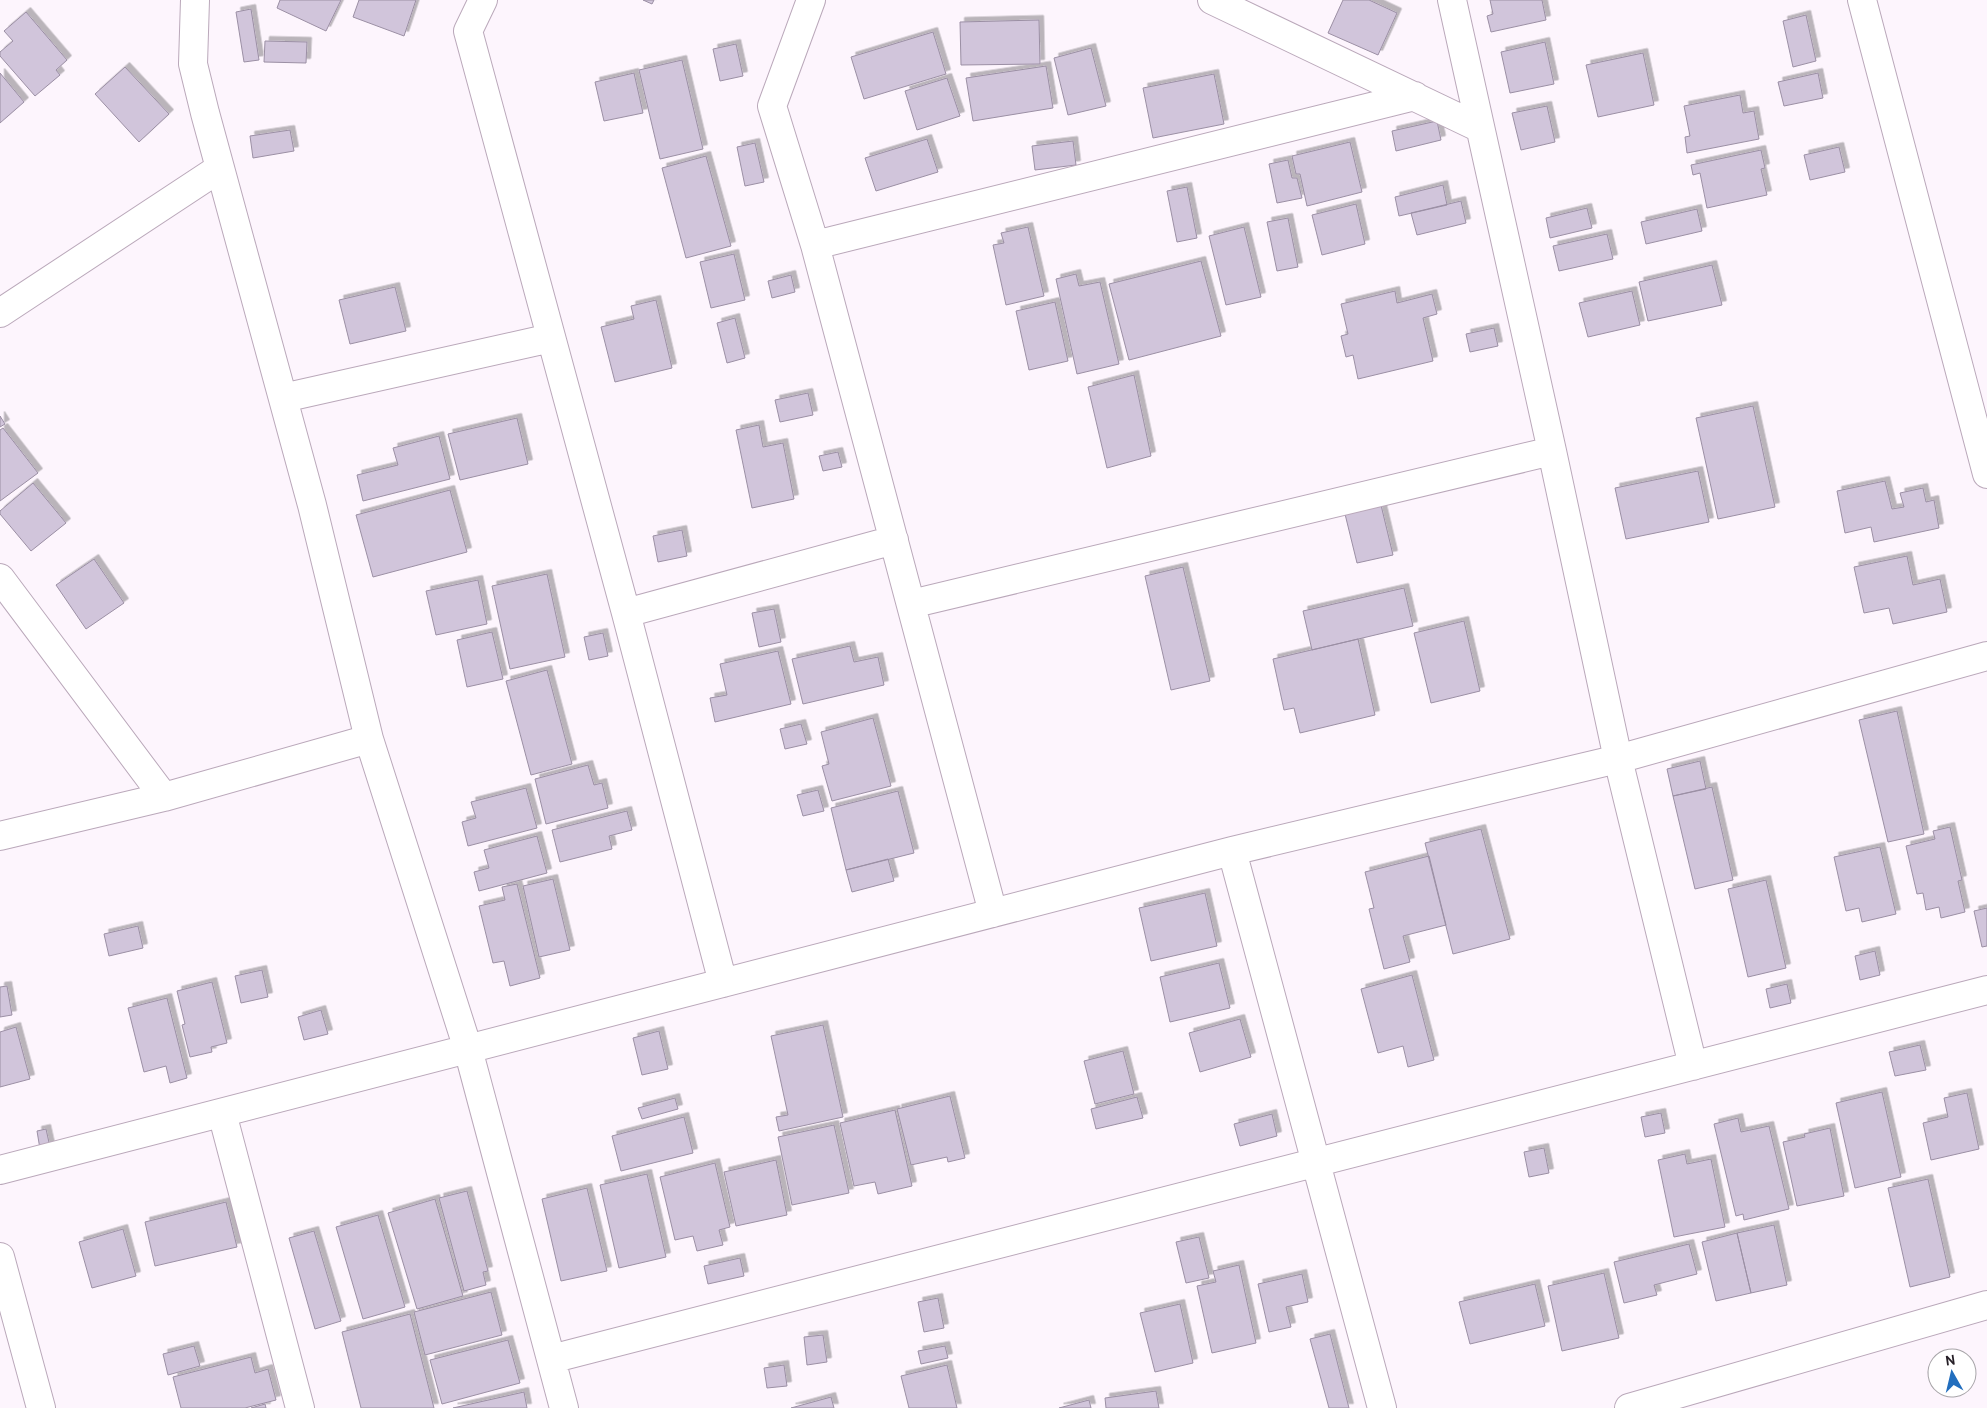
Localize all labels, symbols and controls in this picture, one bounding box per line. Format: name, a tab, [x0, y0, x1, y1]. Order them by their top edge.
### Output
north arrow	[1927, 1348, 1977, 1398]
text: N	[1944, 1352, 1957, 1371]

